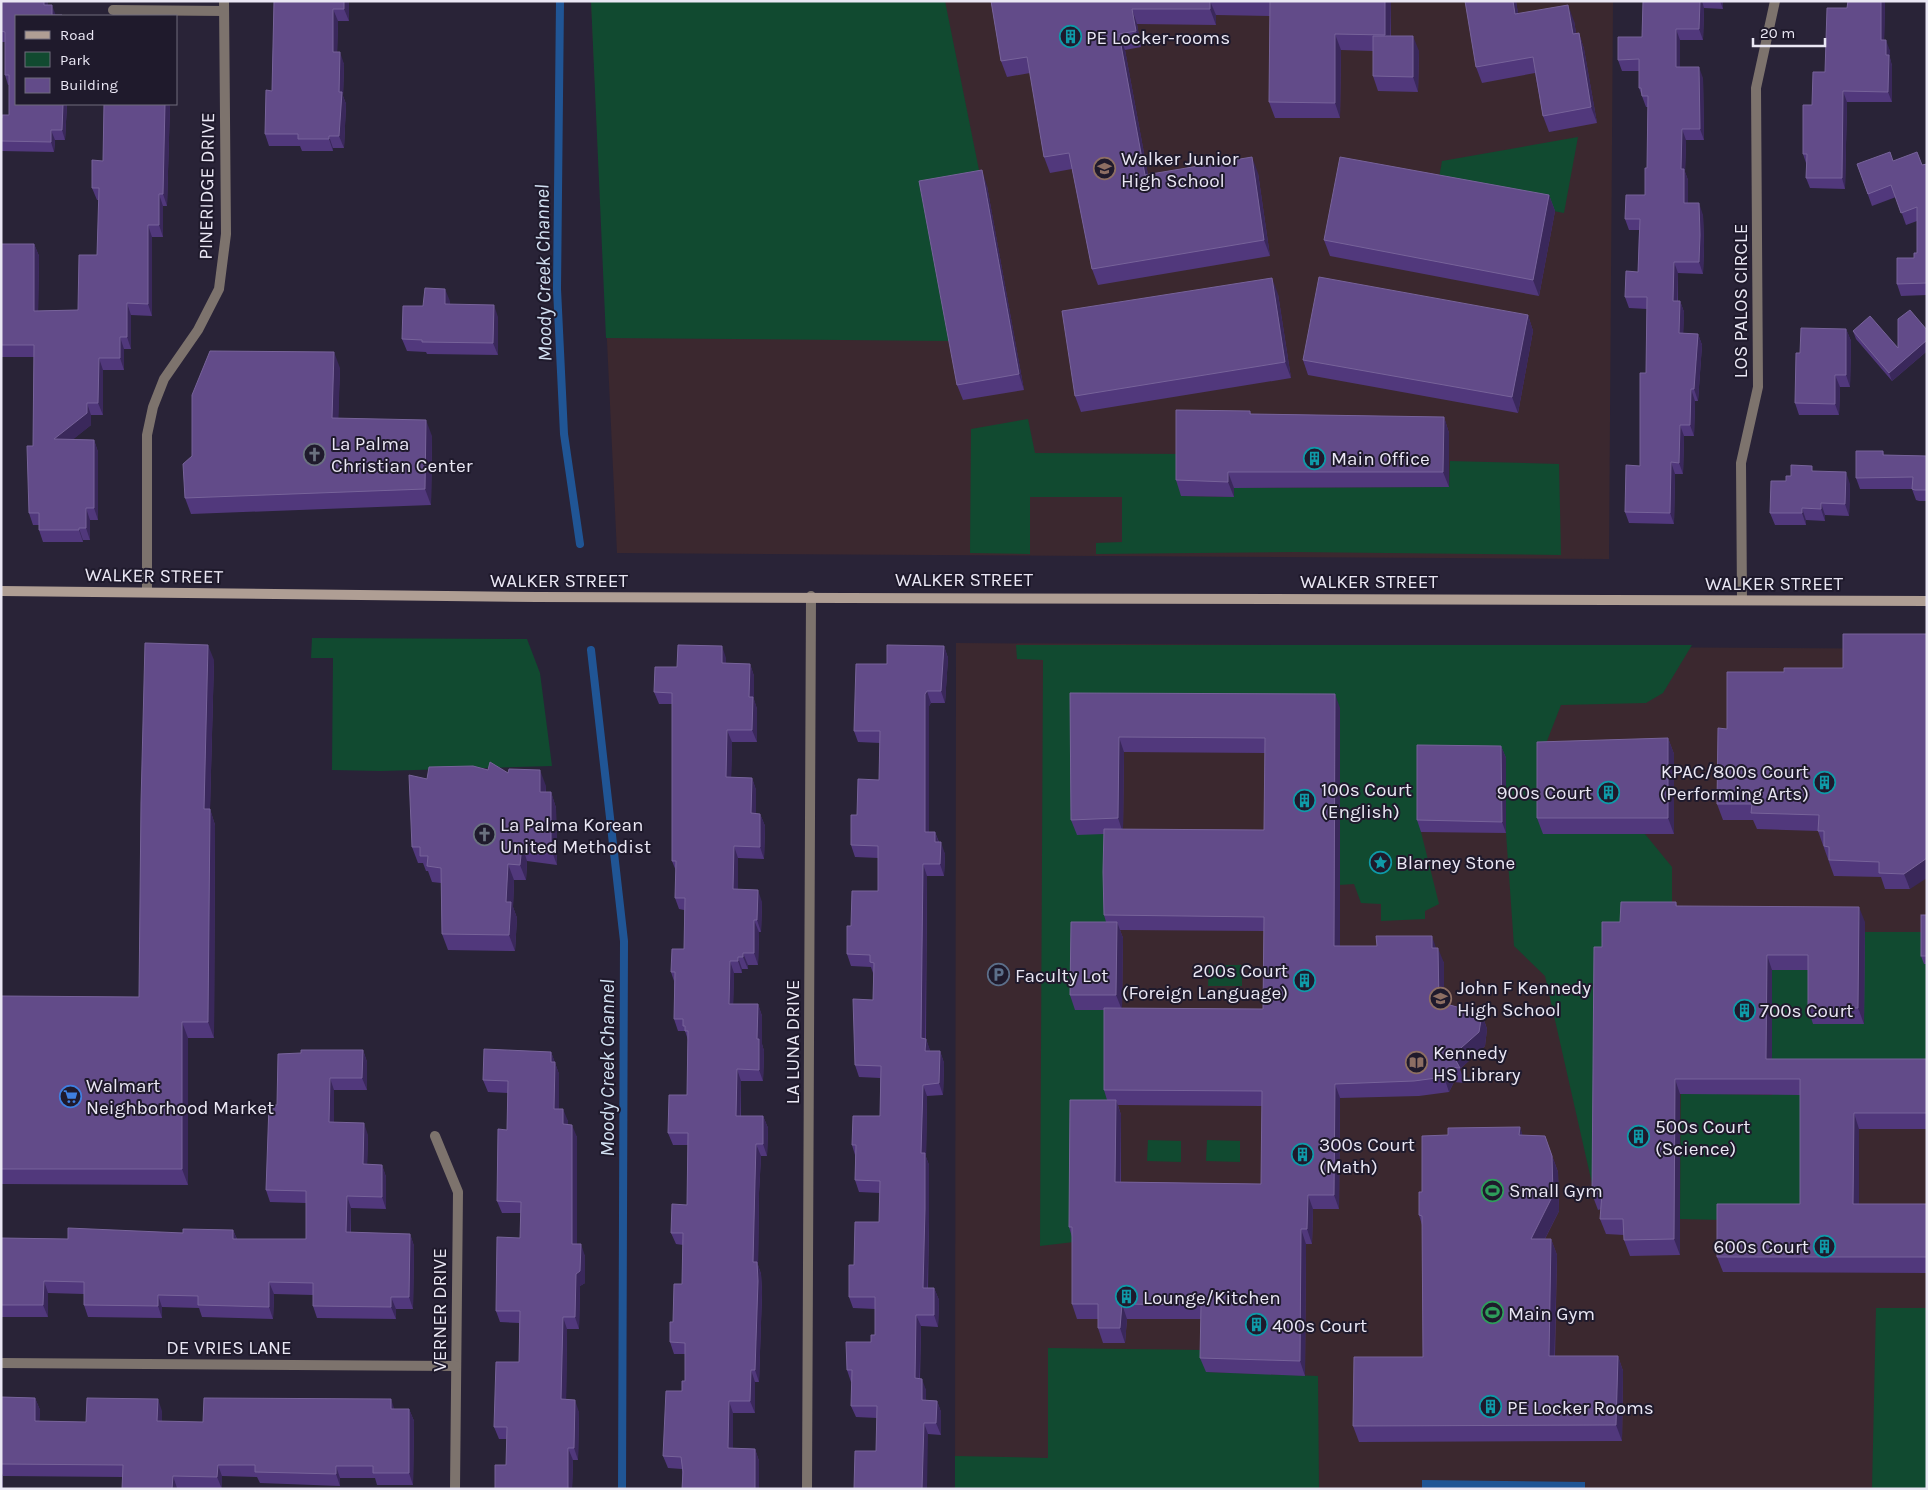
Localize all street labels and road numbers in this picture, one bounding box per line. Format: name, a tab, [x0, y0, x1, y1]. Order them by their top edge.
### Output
street label: PINERIDGE DRIVE	[195, 112, 219, 260]
street label: LOS PALOS CIRCLE	[1730, 224, 1752, 378]
street label: WALKER STREET	[85, 564, 224, 588]
street label: WALKER STREET	[895, 569, 1034, 591]
street label: WALKER STREET	[490, 570, 629, 592]
street label: WALKER STREET	[1300, 571, 1439, 593]
street label: WALKER STREET	[1705, 573, 1844, 595]
street label: LA LUNA DRIVE	[782, 980, 804, 1104]
street label: VERNER DRIVE	[429, 1248, 451, 1372]
street label: DE VRIES LANE	[166, 1337, 292, 1359]

